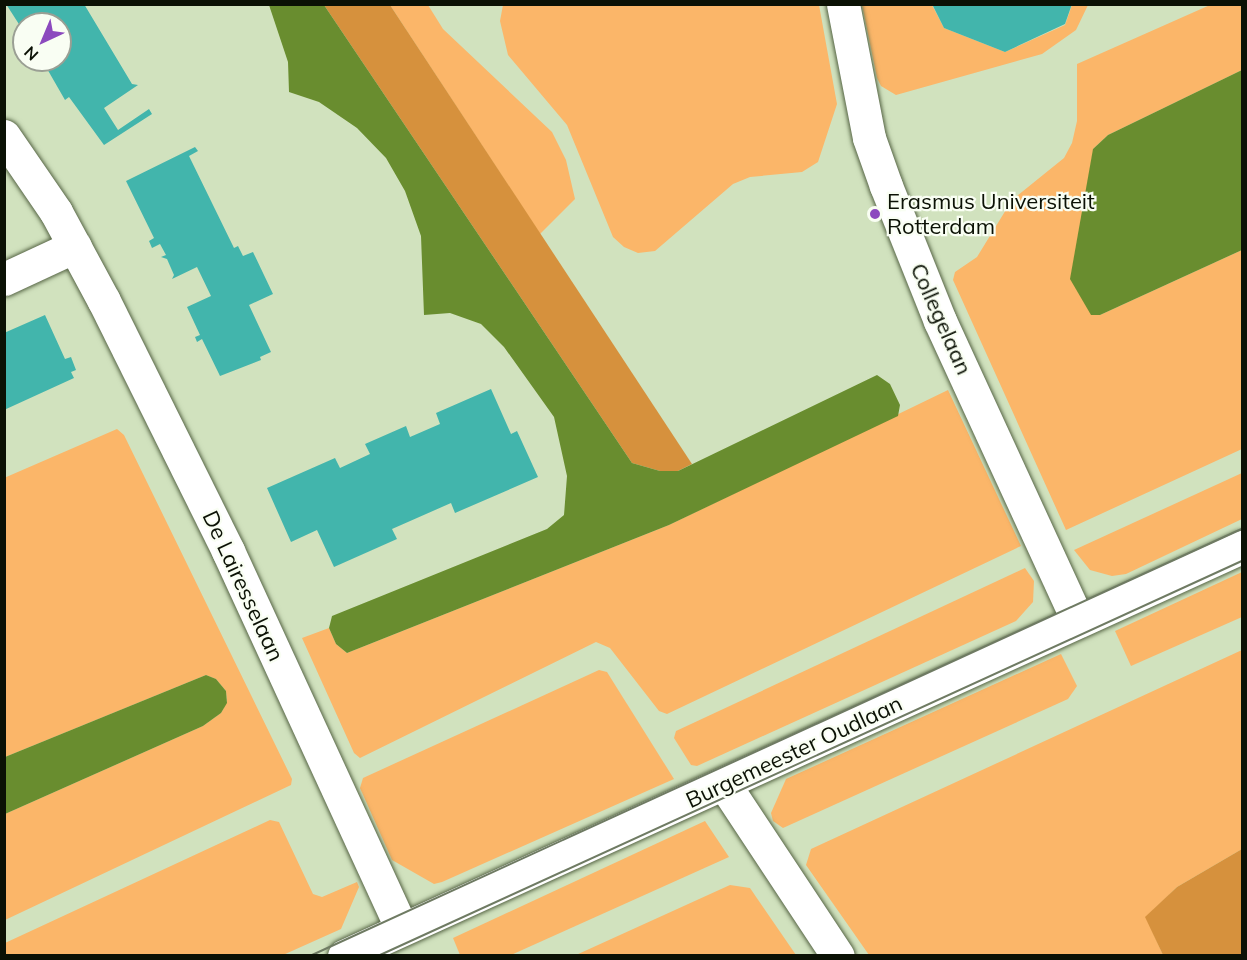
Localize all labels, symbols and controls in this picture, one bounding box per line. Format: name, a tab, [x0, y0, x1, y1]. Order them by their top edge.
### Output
north arrow	[12, 12, 72, 72]
text: N	[20, 42, 42, 65]
place label: Erasmus Universiteit Rotterdam	[887, 188, 1095, 240]
marker: Erasmus Universiteit Rotterdam	[868, 207, 882, 221]
street label: Collegelaan	[905, 259, 977, 379]
street label: De Lairesselaan	[197, 507, 289, 665]
street label: Burgemeester Oudlaan	[682, 690, 906, 814]

